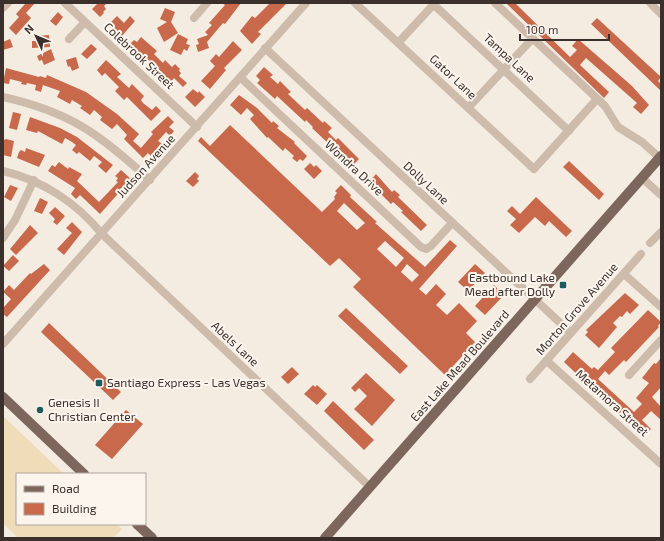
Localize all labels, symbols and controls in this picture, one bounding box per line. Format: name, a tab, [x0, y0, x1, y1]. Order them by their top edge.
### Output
north arrow	[16, 16, 56, 56]
scale bar	[520, 16, 609, 42]
street label: Colebrook Street	[102, 19, 178, 92]
text: N	[21, 21, 36, 36]
text: 100 m	[526, 22, 558, 36]
street label: Tampa Lane	[481, 30, 538, 85]
street label: Gator Lane	[427, 51, 480, 101]
street label: Judson Avenue	[113, 131, 177, 200]
street label: Wondra Drive	[323, 137, 387, 198]
street label: Dolly Lane	[401, 158, 452, 207]
street label: Morton Grove Avenue	[532, 259, 620, 357]
place label: Eastbound Lake Mead after Dolly	[464, 270, 556, 298]
marker: Eastbound Lake Mead after Dolly	[558, 280, 568, 290]
street label: East Lake Mead Boulevard	[407, 307, 511, 424]
street label: Abels Lane	[209, 318, 262, 369]
street label: Metamora Street	[573, 366, 652, 439]
place label: Santiago Express - Las Vegas	[107, 375, 265, 389]
marker: Santiago Express - Las Vegas	[94, 378, 104, 388]
place label: Genesis II Christian Center	[48, 395, 136, 423]
marker: Genesis II Christian Center	[35, 405, 45, 415]
legend	[16, 473, 146, 525]
text: Road	[52, 481, 80, 495]
text: Building	[52, 501, 97, 515]

